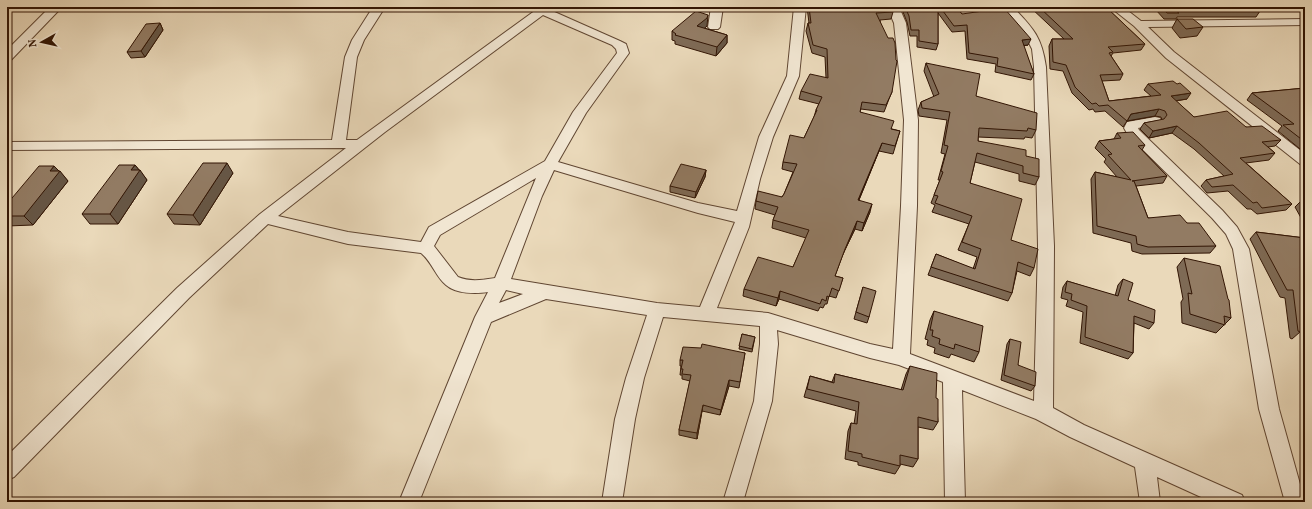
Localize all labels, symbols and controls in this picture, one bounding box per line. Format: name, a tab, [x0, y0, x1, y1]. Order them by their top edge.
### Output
north arrow	[22, 22, 62, 62]
text: N	[26, 38, 42, 48]

